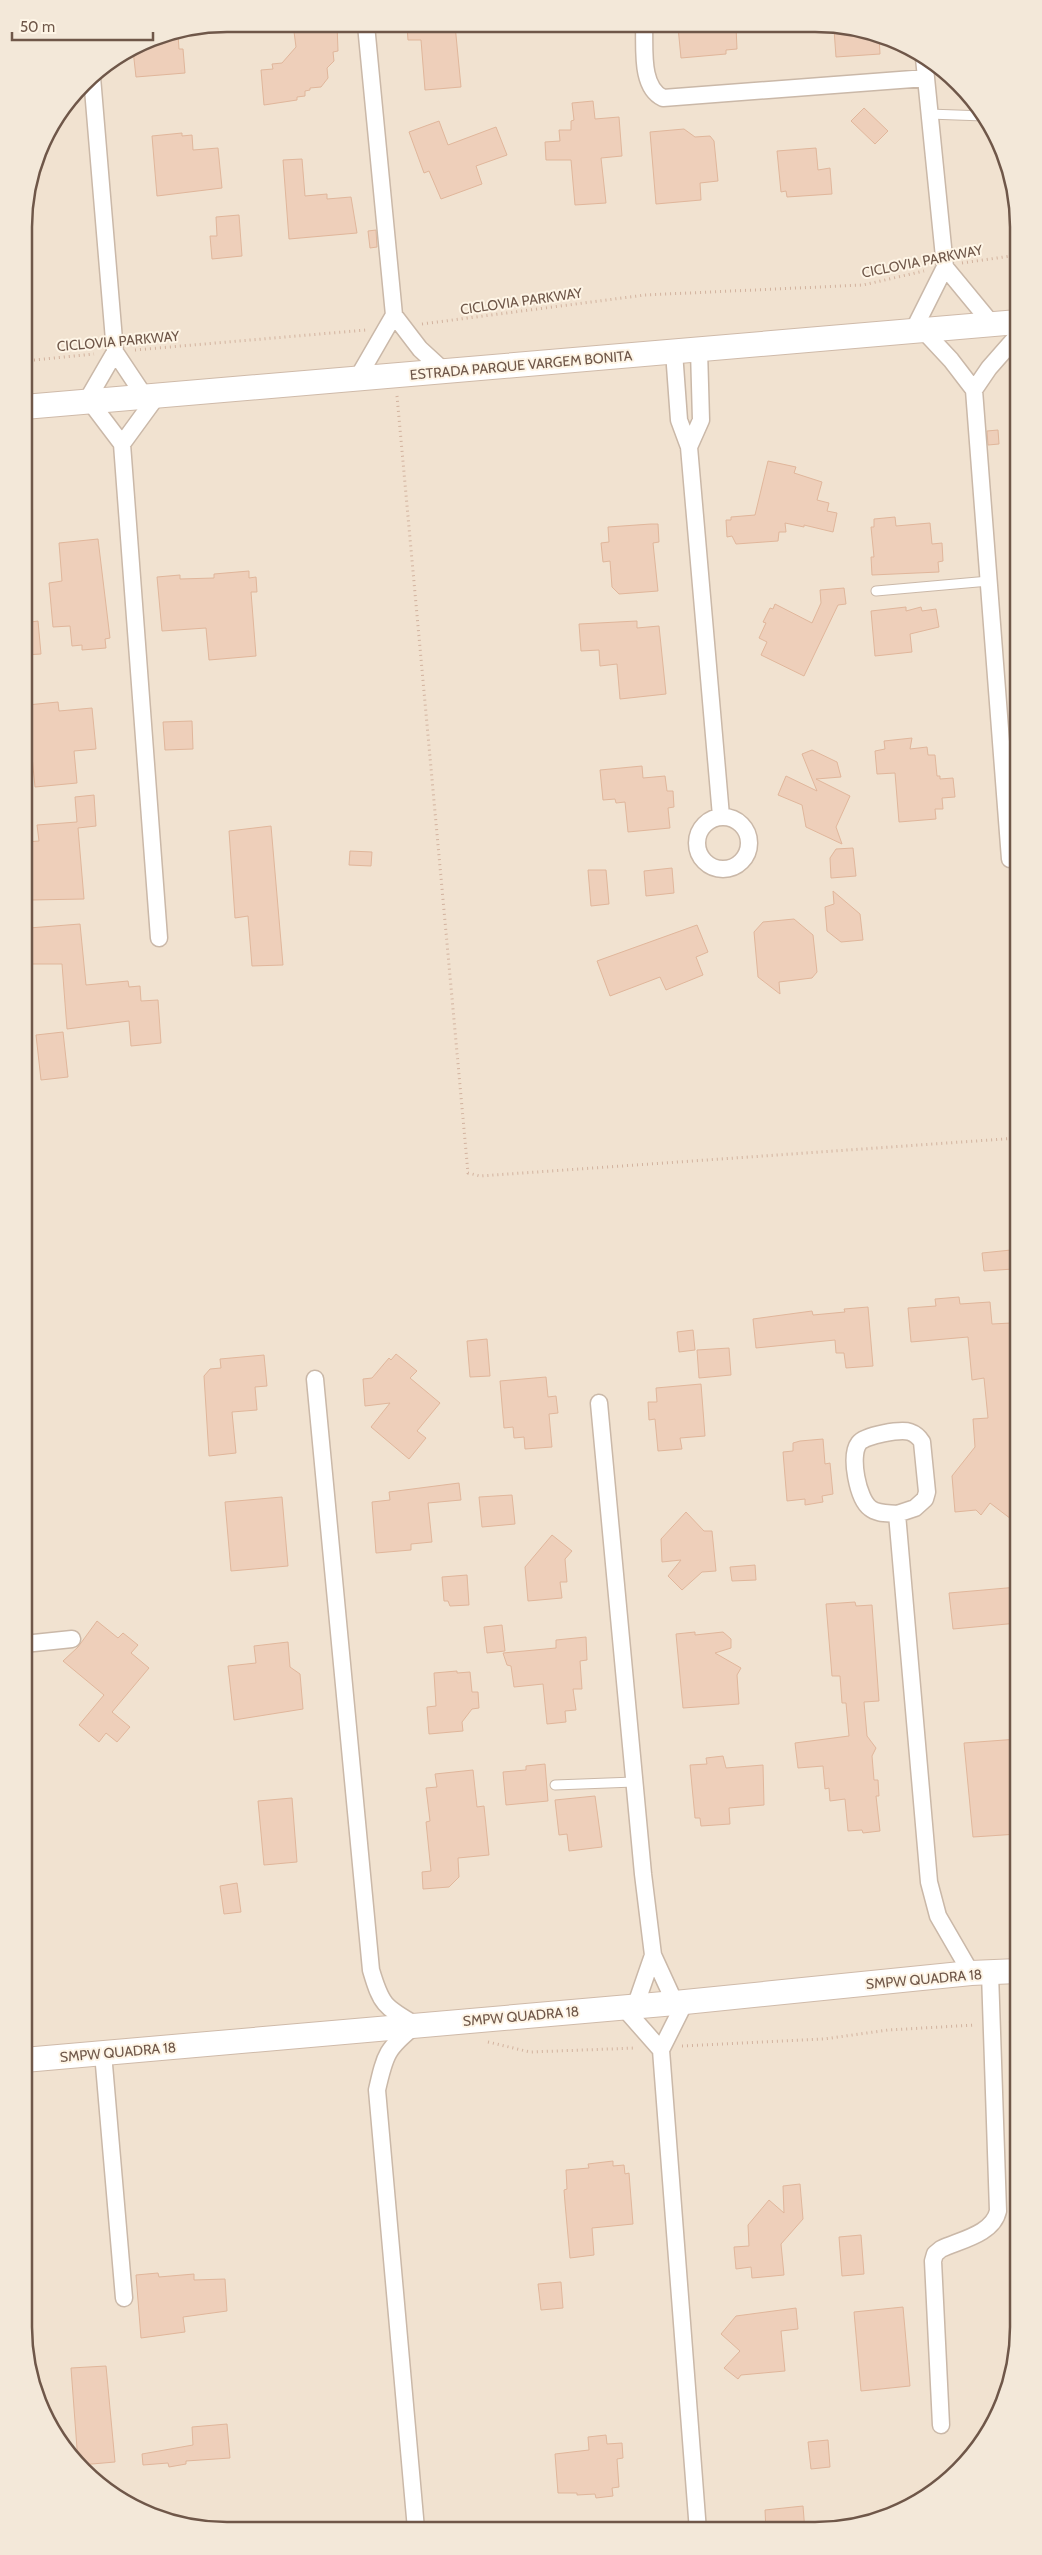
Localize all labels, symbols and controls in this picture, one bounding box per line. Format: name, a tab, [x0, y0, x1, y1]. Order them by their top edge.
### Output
scale bar	[12, 10, 154, 42]
text: 50 m	[20, 18, 55, 36]
street label: CICLOVIA PARKWAY	[860, 240, 985, 282]
street label: CICLOVIA PARKWAY	[459, 283, 584, 318]
street label: CICLOVIA PARKWAY	[56, 327, 181, 355]
street label: ESTRADA PARQUE VARGEM BONITA	[409, 346, 633, 384]
street label: SMPW QUADRA 18	[865, 1965, 983, 1993]
street label: SMPW QUADRA 18	[462, 2002, 580, 2030]
street label: SMPW QUADRA 18	[59, 2038, 177, 2066]

